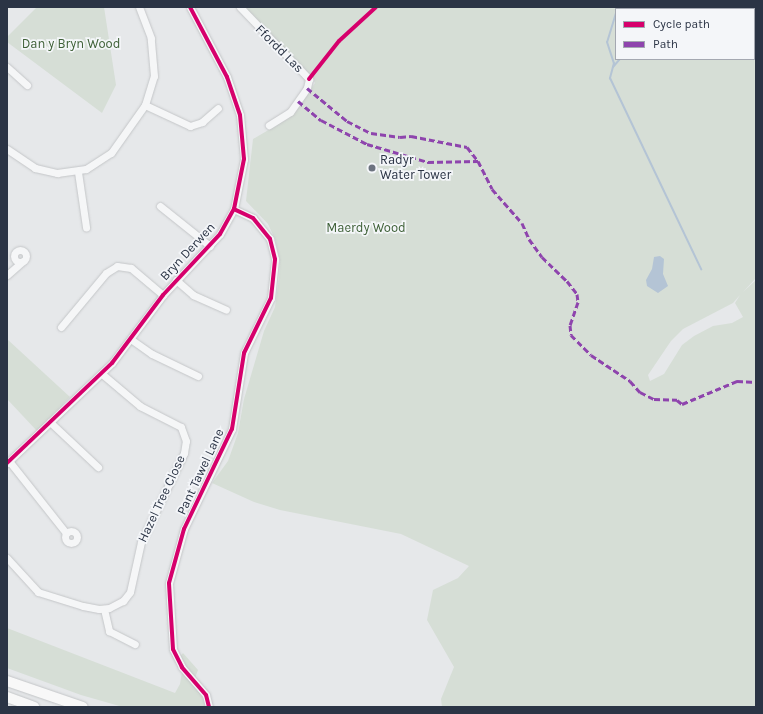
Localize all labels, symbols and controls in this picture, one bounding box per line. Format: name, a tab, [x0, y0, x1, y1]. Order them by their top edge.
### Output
legend	[615, 8, 755, 60]
text: Cycle path	[653, 17, 710, 31]
street label: Ffordd Las	[252, 22, 306, 76]
park label: Dan y Bryn Wood	[22, 36, 120, 52]
text: Path	[653, 37, 678, 51]
place label: Radyr Water Tower	[380, 153, 451, 184]
marker: Radyr Water Tower	[367, 163, 377, 173]
street label: Bryn Derwen	[157, 220, 219, 284]
park label: Maerdy Wood	[326, 220, 406, 236]
street label: Pant Tawel Lane	[174, 426, 228, 518]
street label: Hazel Tree Close	[135, 453, 189, 545]

